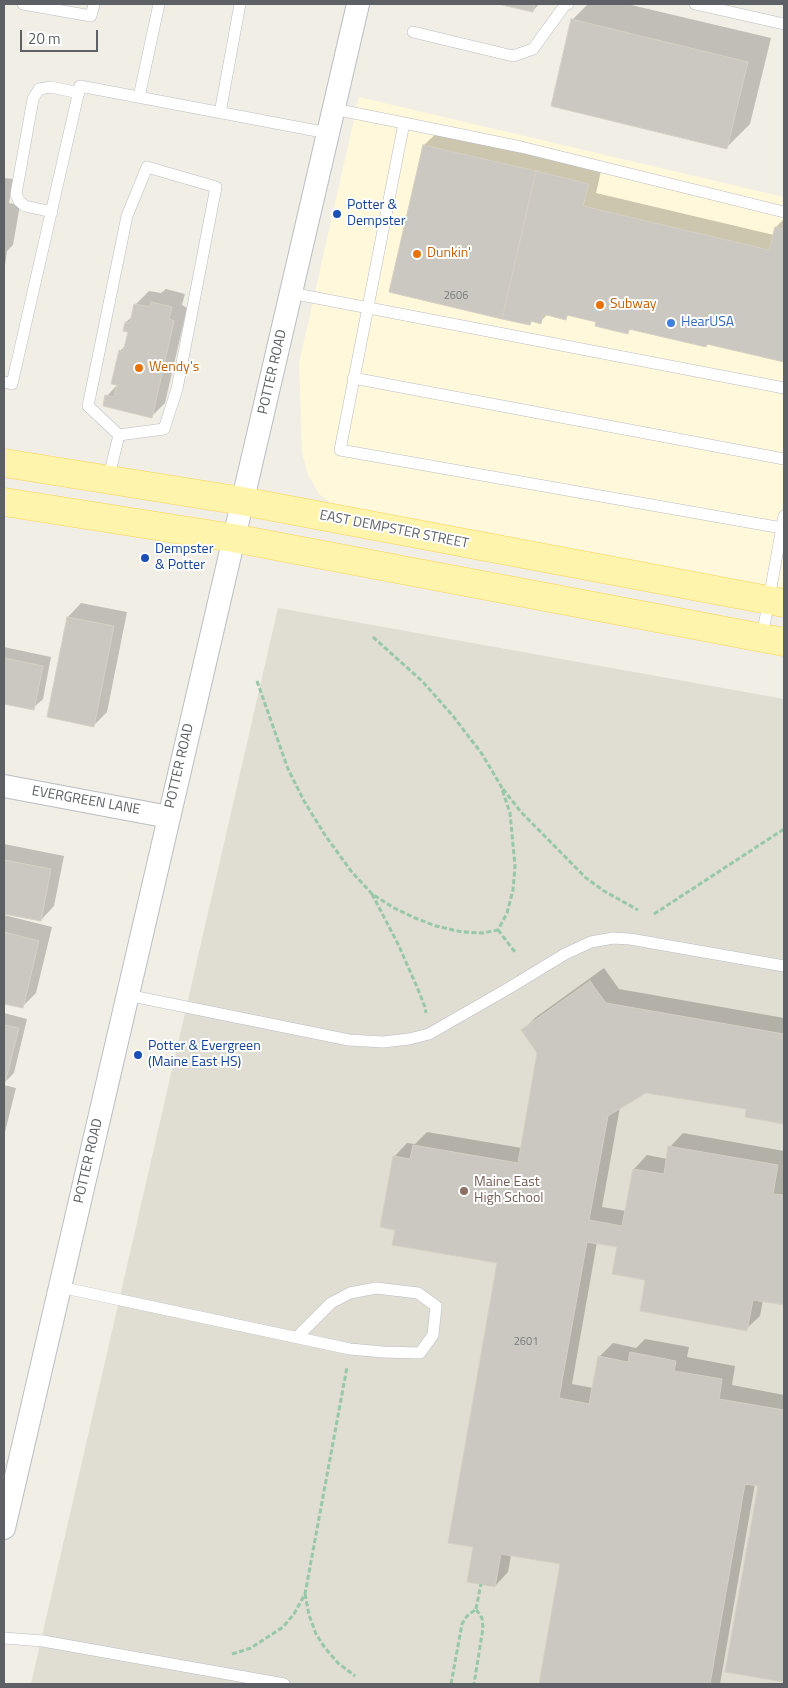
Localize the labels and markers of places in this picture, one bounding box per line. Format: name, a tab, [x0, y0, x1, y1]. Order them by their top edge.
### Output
place label: Potter & Dempster	[347, 198, 406, 230]
marker: Potter & Dempster	[331, 208, 343, 220]
place label: Dunkin'	[427, 246, 471, 262]
marker: Dunkin'	[411, 248, 423, 260]
place label: Subway	[610, 297, 657, 313]
marker: Subway	[594, 299, 606, 311]
place label: HearUSA	[681, 315, 734, 331]
marker: HearUSA	[665, 317, 677, 329]
place label: Wendy's	[149, 360, 199, 376]
marker: Wendy's	[133, 362, 145, 374]
place label: Dempster & Potter	[155, 542, 214, 574]
marker: Dempster & Potter	[139, 552, 151, 564]
place label: Potter & Evergreen (Maine East HS)	[148, 1039, 261, 1072]
marker: Potter & Evergreen (Maine East HS)	[132, 1049, 144, 1061]
place label: Maine East High School	[474, 1175, 544, 1208]
marker: Maine East High School	[458, 1185, 470, 1197]

